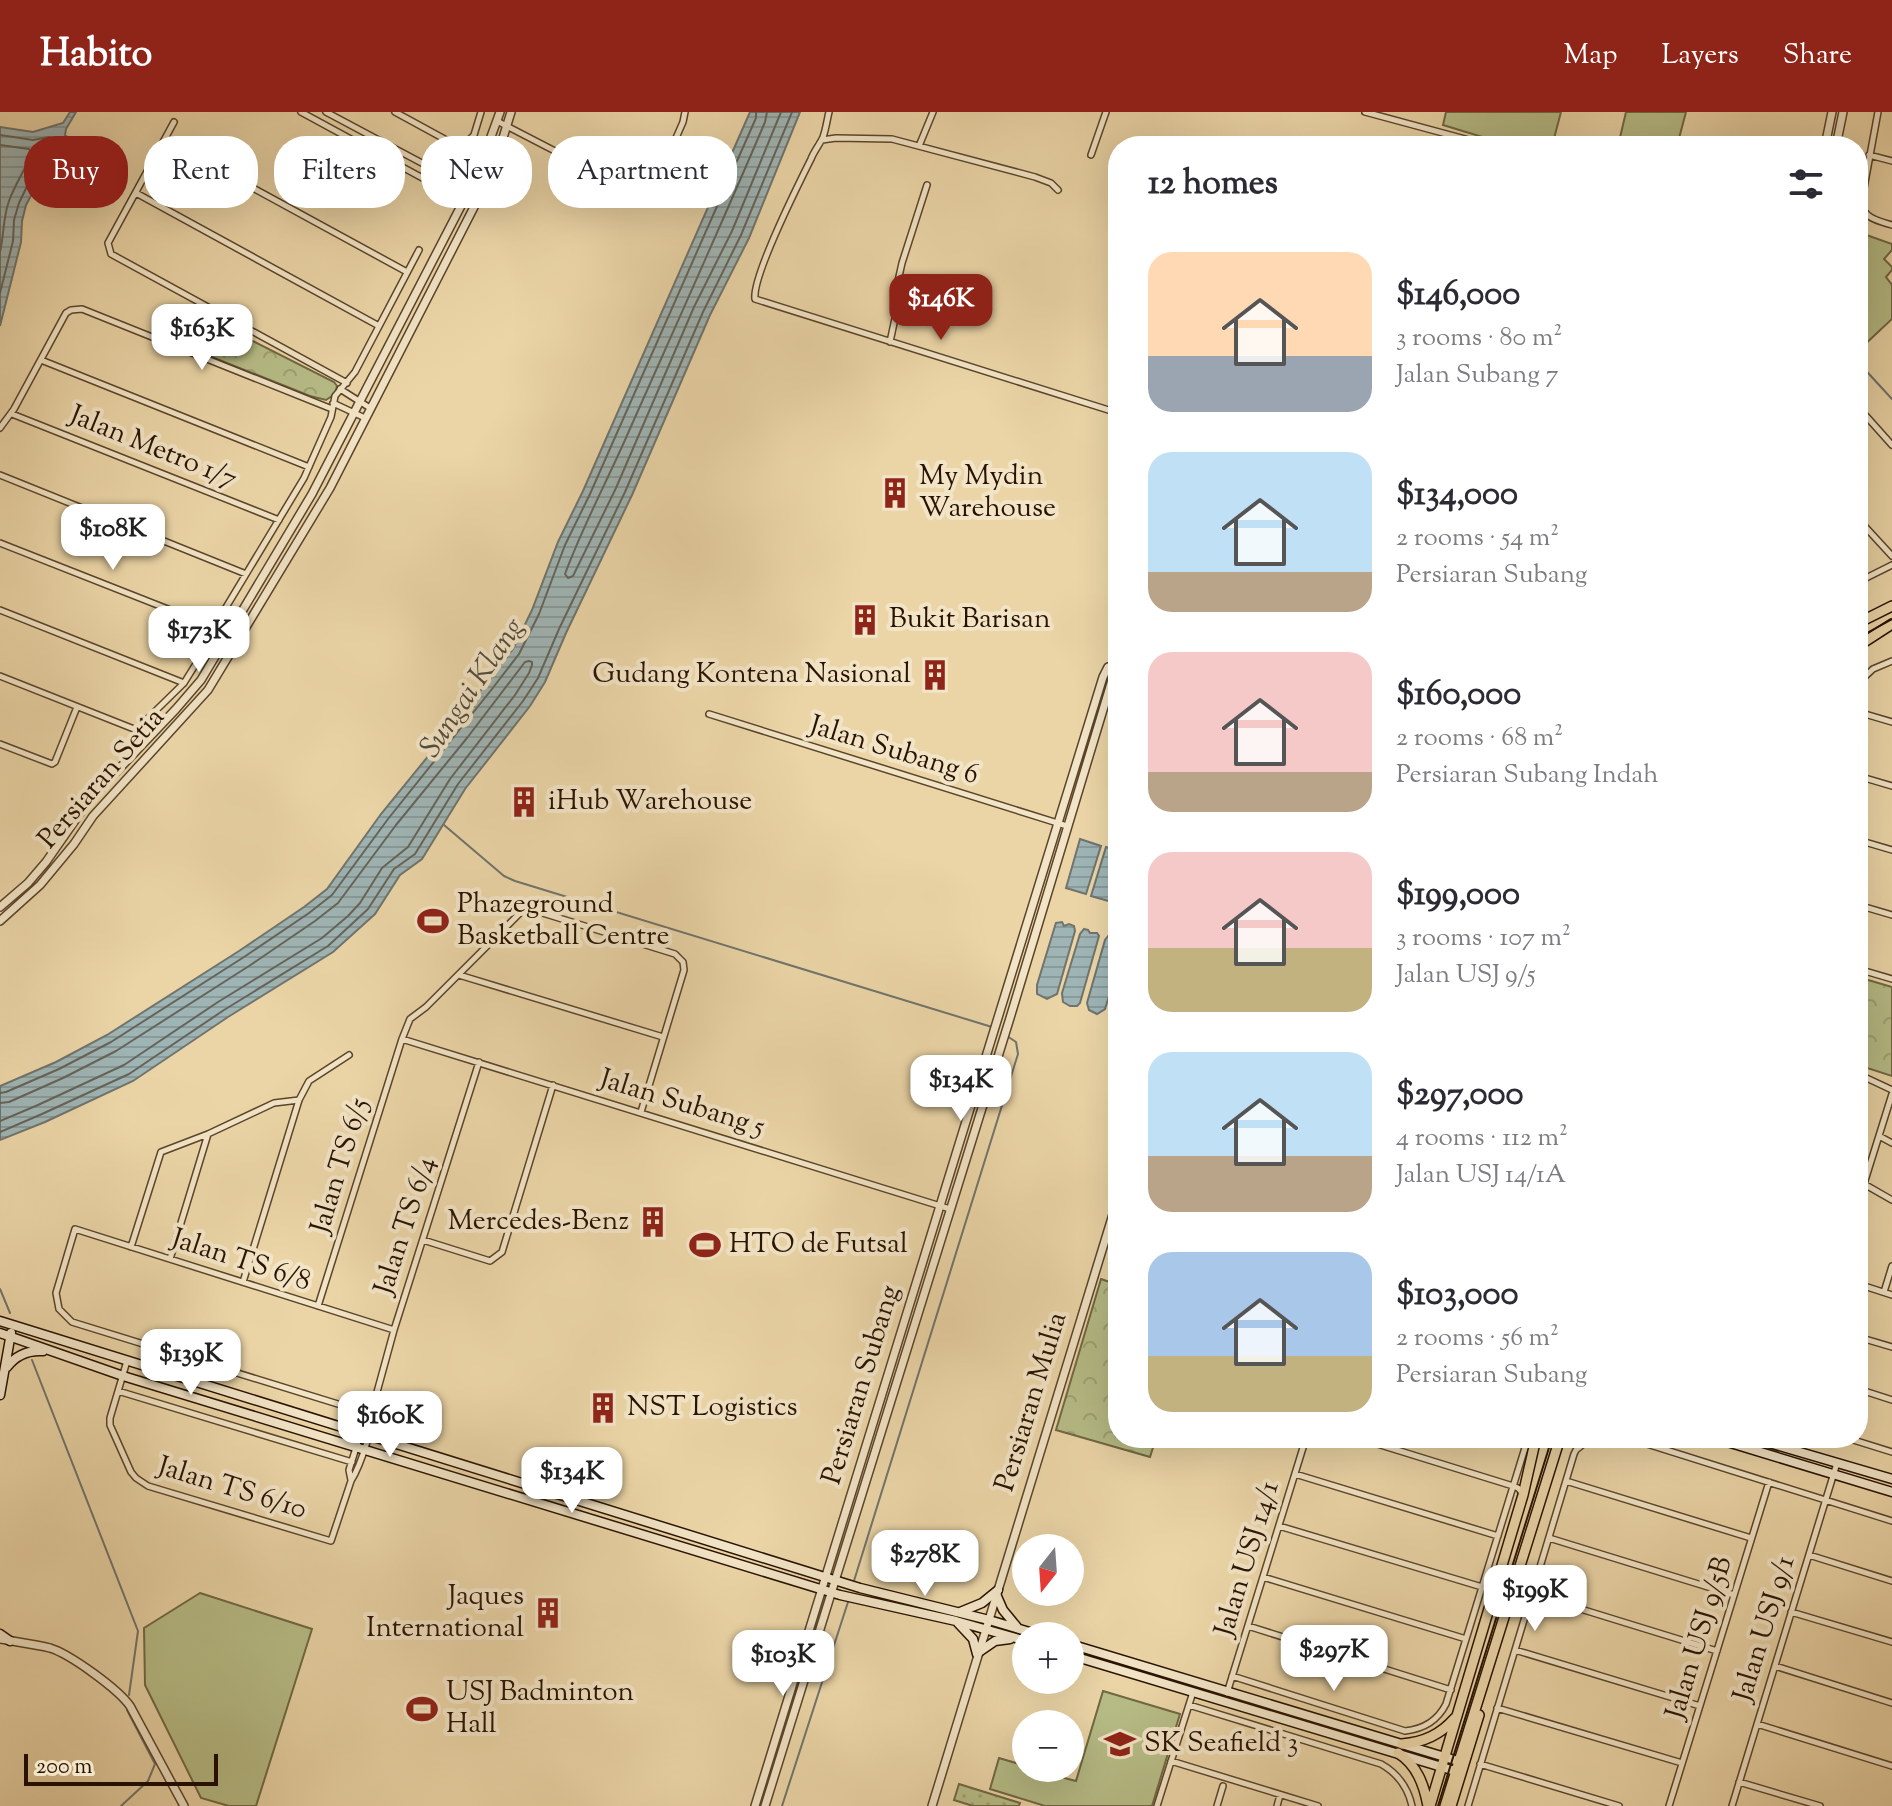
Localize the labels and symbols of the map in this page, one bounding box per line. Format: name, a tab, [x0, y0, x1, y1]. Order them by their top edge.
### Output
pin: $146K	[885, 274, 997, 342]
pin: $163K	[146, 304, 258, 372]
street label: Jalan Metro 1/7	[62, 396, 243, 500]
place label: My Mydin Warehouse	[919, 457, 1056, 529]
building icon: My Mydin Warehouse	[878, 476, 912, 510]
pin: $108K	[57, 504, 169, 572]
place label: Bukit Barisan	[889, 600, 1050, 640]
building icon: Bukit Barisan	[848, 603, 882, 637]
pin: $173K	[143, 606, 255, 674]
water label: Sungai Klang	[410, 609, 536, 767]
place label: Gudang Kontena Nasional	[592, 655, 911, 695]
building icon: Gudang Kontena Nasional	[918, 658, 952, 692]
street label: Persiaran Setia	[29, 700, 175, 858]
street label: Jalan Subang 6	[803, 706, 983, 796]
place label: iHub Warehouse	[548, 782, 752, 822]
building icon: iHub Warehouse	[507, 785, 541, 819]
place label: Phazeground Basketball Centre	[457, 885, 670, 957]
sports icon: Phazeground Basketball Centre	[416, 904, 450, 938]
pin: $134K	[905, 1055, 1017, 1123]
street label: Jalan Subang 5	[593, 1059, 770, 1148]
street label: Jalan TS 6/5	[301, 1093, 381, 1240]
street label: Jalan TS 6/4	[364, 1152, 447, 1302]
place label: Mercedes-Benz	[448, 1202, 629, 1242]
building icon: Mercedes-Benz	[636, 1205, 670, 1239]
street label: Jalan TS 6/8	[164, 1219, 316, 1302]
place label: HTO de Futsal	[729, 1225, 908, 1265]
sports icon: HTO de Futsal	[688, 1228, 722, 1262]
street label: Persiaran Subang	[813, 1281, 911, 1489]
street label: Persiaran Mulia	[986, 1307, 1078, 1497]
pin: $139K	[135, 1329, 247, 1397]
place label: NST Logistics	[627, 1388, 798, 1428]
pin: $160K	[334, 1391, 446, 1459]
building icon: NST Logistics	[586, 1391, 620, 1425]
street label: Jalan TS 6/10	[151, 1447, 311, 1531]
pin: $134K	[516, 1447, 628, 1515]
street label: Jalan USJ 14/1	[1205, 1476, 1291, 1643]
pin: $278K	[869, 1530, 981, 1598]
north arrow	[1012, 1534, 1084, 1606]
street label: Jalan USJ 9/1	[1723, 1551, 1806, 1709]
street label: Jalan USJ 9/5B	[1656, 1552, 1744, 1726]
pin: $199K	[1479, 1565, 1591, 1633]
place label: Jaques International	[366, 1577, 524, 1649]
building icon: Jaques International	[531, 1596, 565, 1630]
pin: $297K	[1278, 1625, 1390, 1693]
pin: $103K	[727, 1630, 839, 1698]
place label: USJ Badminton Hall	[446, 1673, 634, 1745]
sports icon: USJ Badminton Hall	[405, 1692, 439, 1726]
place label: SK Seafield 3	[1144, 1724, 1298, 1764]
school or university icon: SK Seafield 3	[1103, 1727, 1137, 1761]
scale bar	[24, 1750, 218, 1786]

